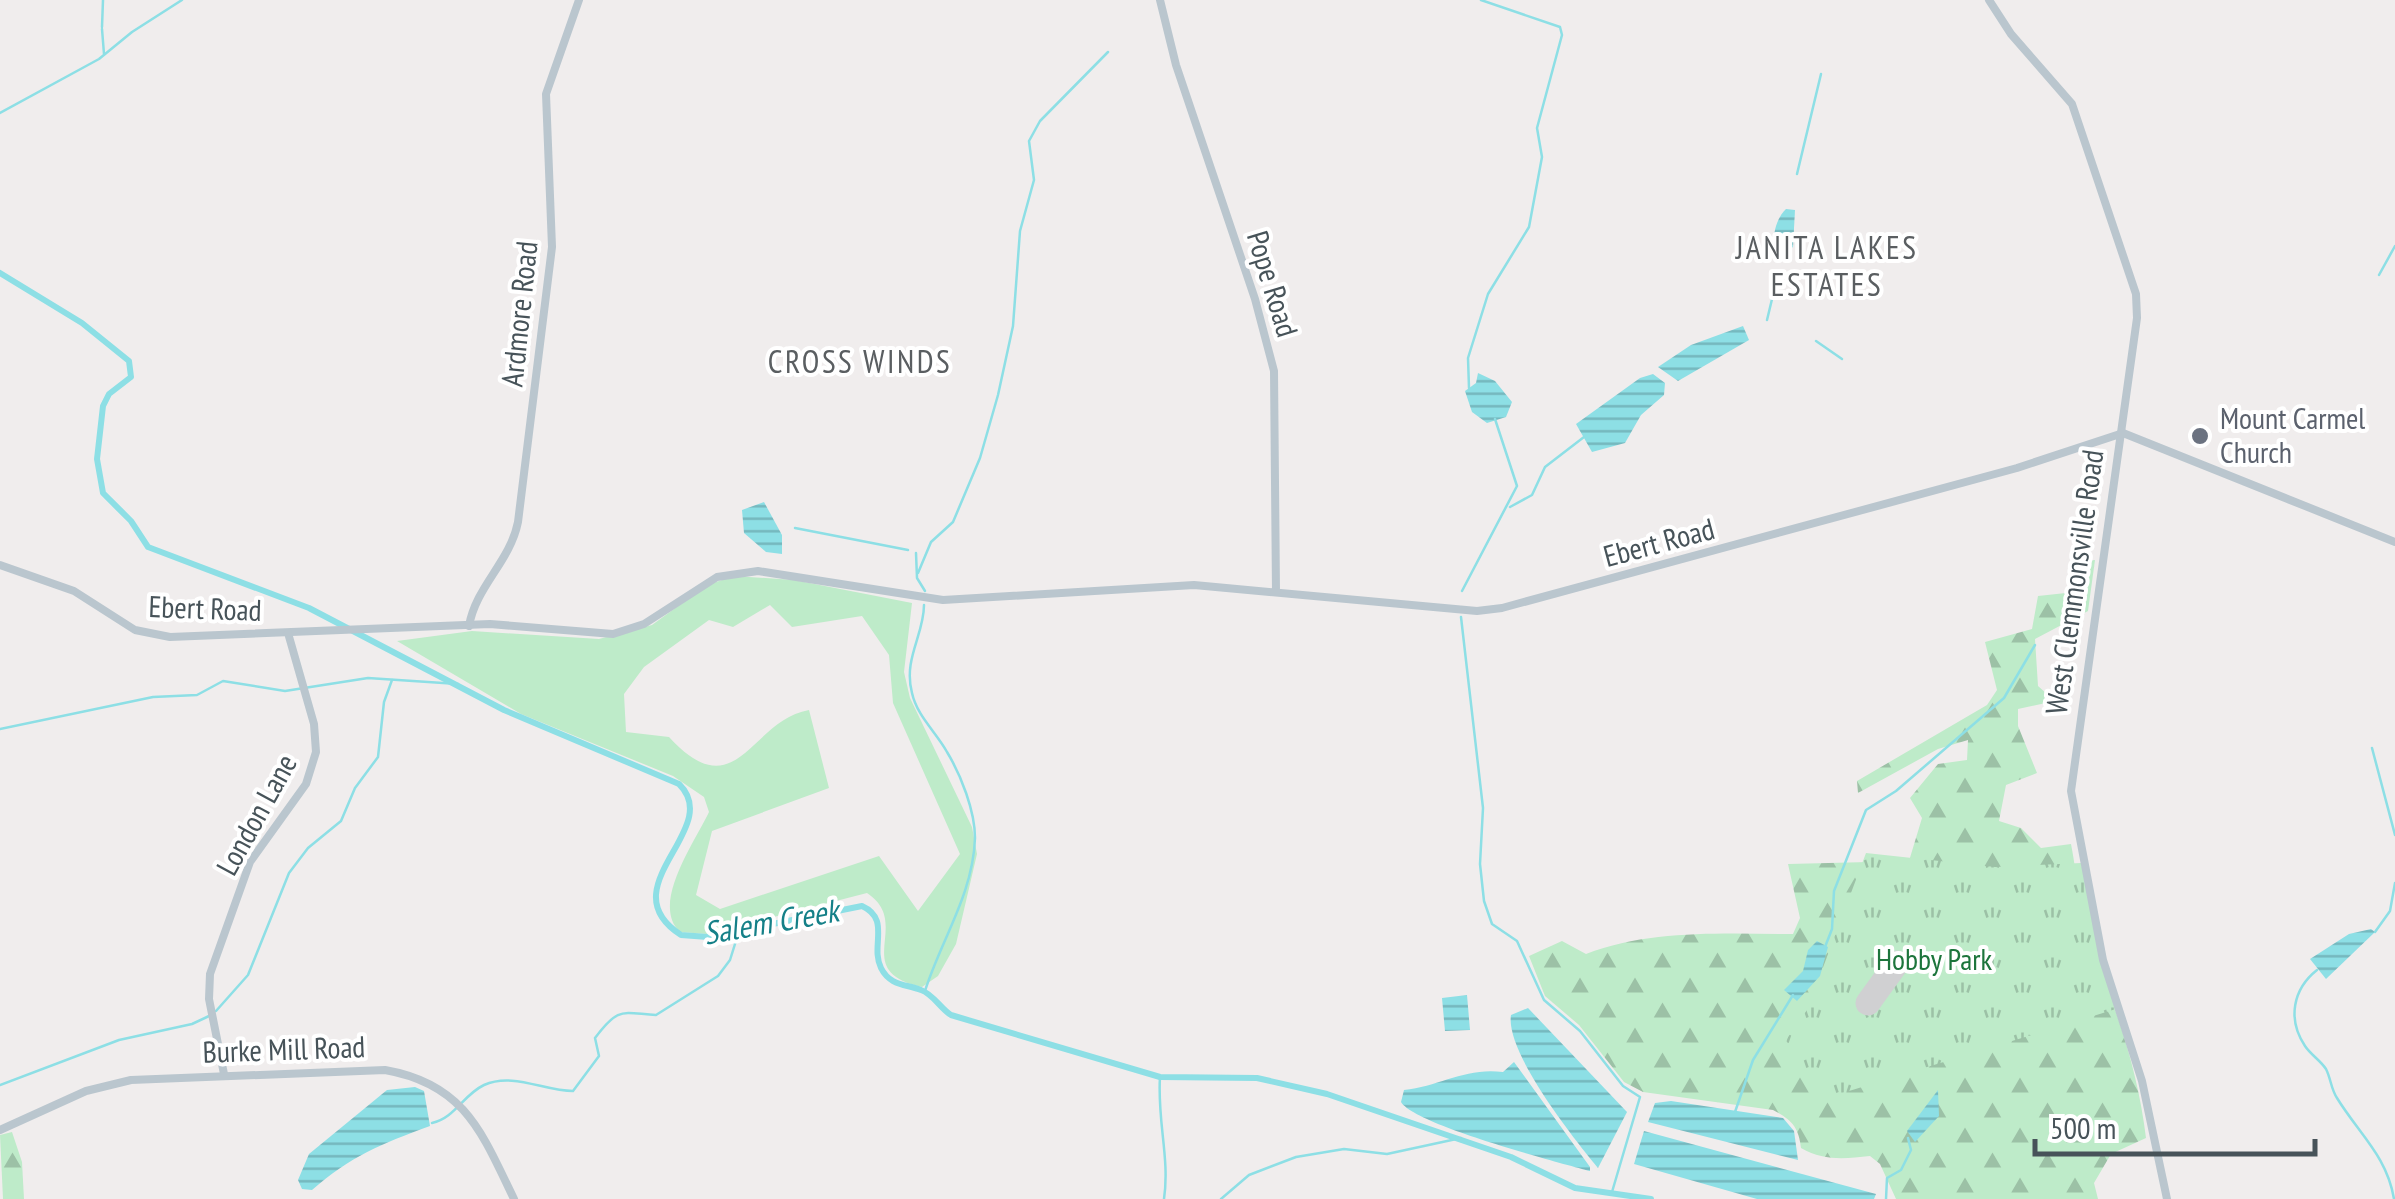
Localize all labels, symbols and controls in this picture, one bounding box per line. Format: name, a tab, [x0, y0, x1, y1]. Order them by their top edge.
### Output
street label: Pope Road	[1239, 226, 1308, 341]
district label: JANITA LAKES ESTATES	[1735, 226, 1918, 305]
street label: Ardmore Road	[491, 239, 546, 389]
district label: CROSS WINDS	[768, 340, 952, 382]
place label: Mount Carmel Church	[2220, 398, 2365, 471]
marker: Mount Carmel Church	[2189, 425, 2211, 447]
street label: West Clemmonsville Road	[2036, 447, 2111, 717]
street label: Ebert Road	[1599, 508, 1718, 575]
street label: Ebert Road	[148, 586, 262, 629]
street label: London Lane	[207, 747, 305, 882]
water label: Salem Creek	[700, 888, 845, 954]
park label: Hobby Park	[1876, 939, 1992, 978]
street label: Burke Mill Road	[202, 1026, 366, 1071]
scale bar	[2035, 1094, 2315, 1156]
text: 500 m	[2050, 1108, 2116, 1147]

